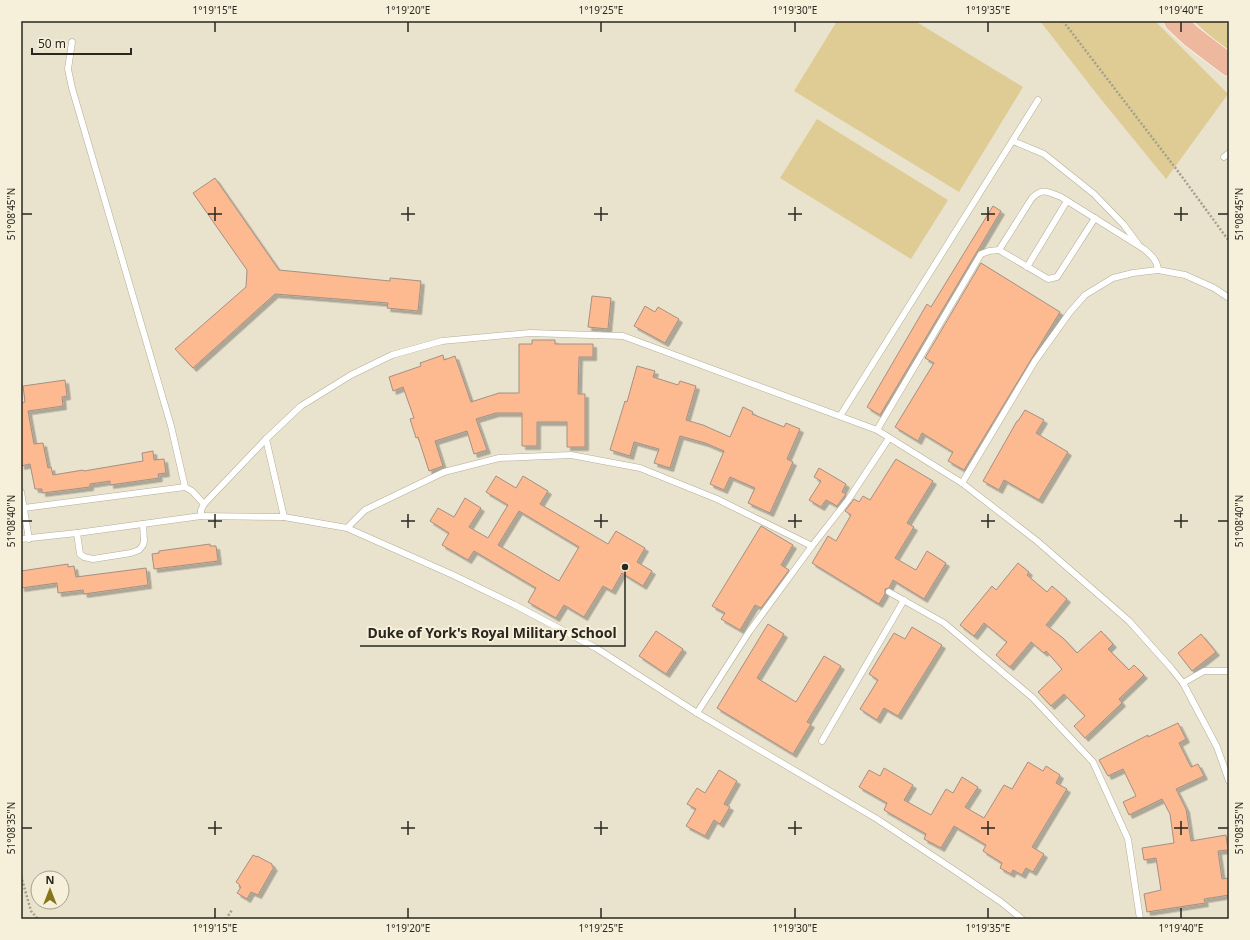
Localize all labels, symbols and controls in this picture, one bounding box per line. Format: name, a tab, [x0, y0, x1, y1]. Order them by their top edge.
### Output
text: 1°19'15"E	[193, 3, 237, 17]
text: 1°19'20"E	[386, 3, 430, 17]
text: 1°19'25"E	[579, 3, 623, 17]
text: 1°19'30"E	[773, 3, 817, 17]
text: 1°19'35"E	[966, 3, 1010, 17]
text: 1°19'40"E	[1159, 3, 1203, 17]
scale bar	[32, 30, 131, 56]
text: 50 m	[38, 35, 66, 52]
text: 51°08'45"N	[4, 188, 18, 240]
text: 51°08'45"N	[1232, 188, 1246, 240]
text: 51°08'40"N	[4, 495, 18, 547]
text: 51°08'40"N	[1232, 495, 1246, 547]
callout: Duke of York's Royal Military School	[360, 620, 625, 646]
text: Duke of York's Royal Military School	[367, 623, 617, 642]
text: 51°08'35"N	[4, 802, 18, 854]
text: 51°08'35"N	[1232, 802, 1246, 854]
north arrow	[30, 870, 70, 910]
text: N	[46, 872, 54, 887]
text: 1°19'15"E	[193, 921, 237, 935]
text: 1°19'20"E	[386, 921, 430, 935]
text: 1°19'25"E	[579, 921, 623, 935]
text: 1°19'30"E	[773, 921, 817, 935]
text: 1°19'35"E	[966, 921, 1010, 935]
text: 1°19'40"E	[1159, 921, 1203, 935]

